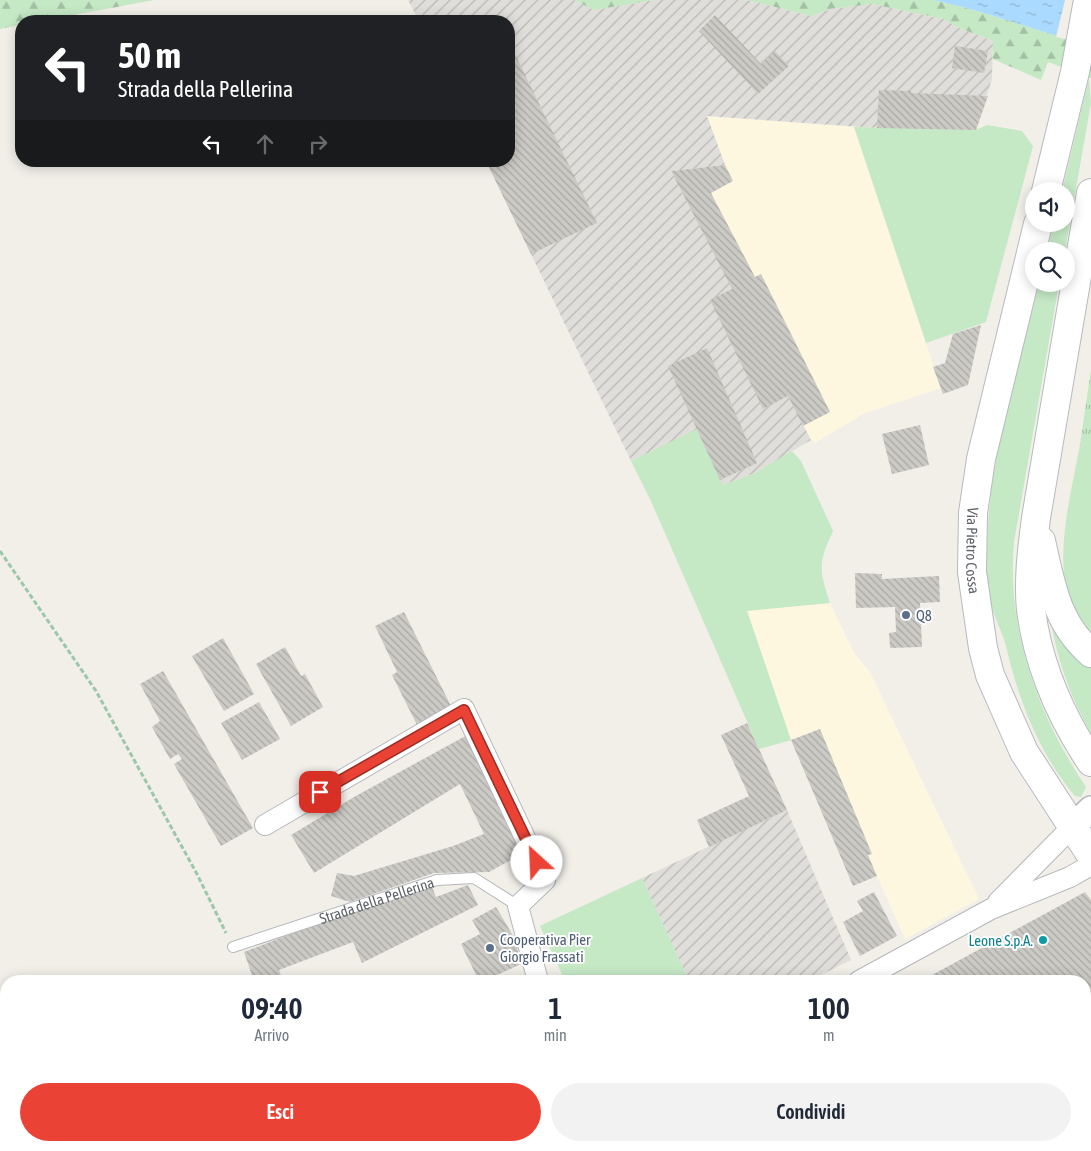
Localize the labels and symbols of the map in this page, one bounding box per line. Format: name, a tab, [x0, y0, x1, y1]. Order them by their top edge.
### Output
street label: Via Pietro Cossa	[963, 506, 984, 595]
place label: Q8	[916, 607, 932, 624]
marker: Q8	[900, 609, 912, 621]
pin	[299, 771, 341, 813]
position arrow	[510, 835, 562, 887]
street label: Strada della Pellerina	[317, 873, 436, 927]
place label: Cooperativa Pier Giorgio Frassati	[500, 931, 591, 965]
place label: Leone S.p.A.	[968, 932, 1033, 949]
marker: Leone S.p.A.	[1037, 934, 1049, 946]
marker: Cooperativa Pier Giorgio Frassati	[484, 942, 496, 954]

